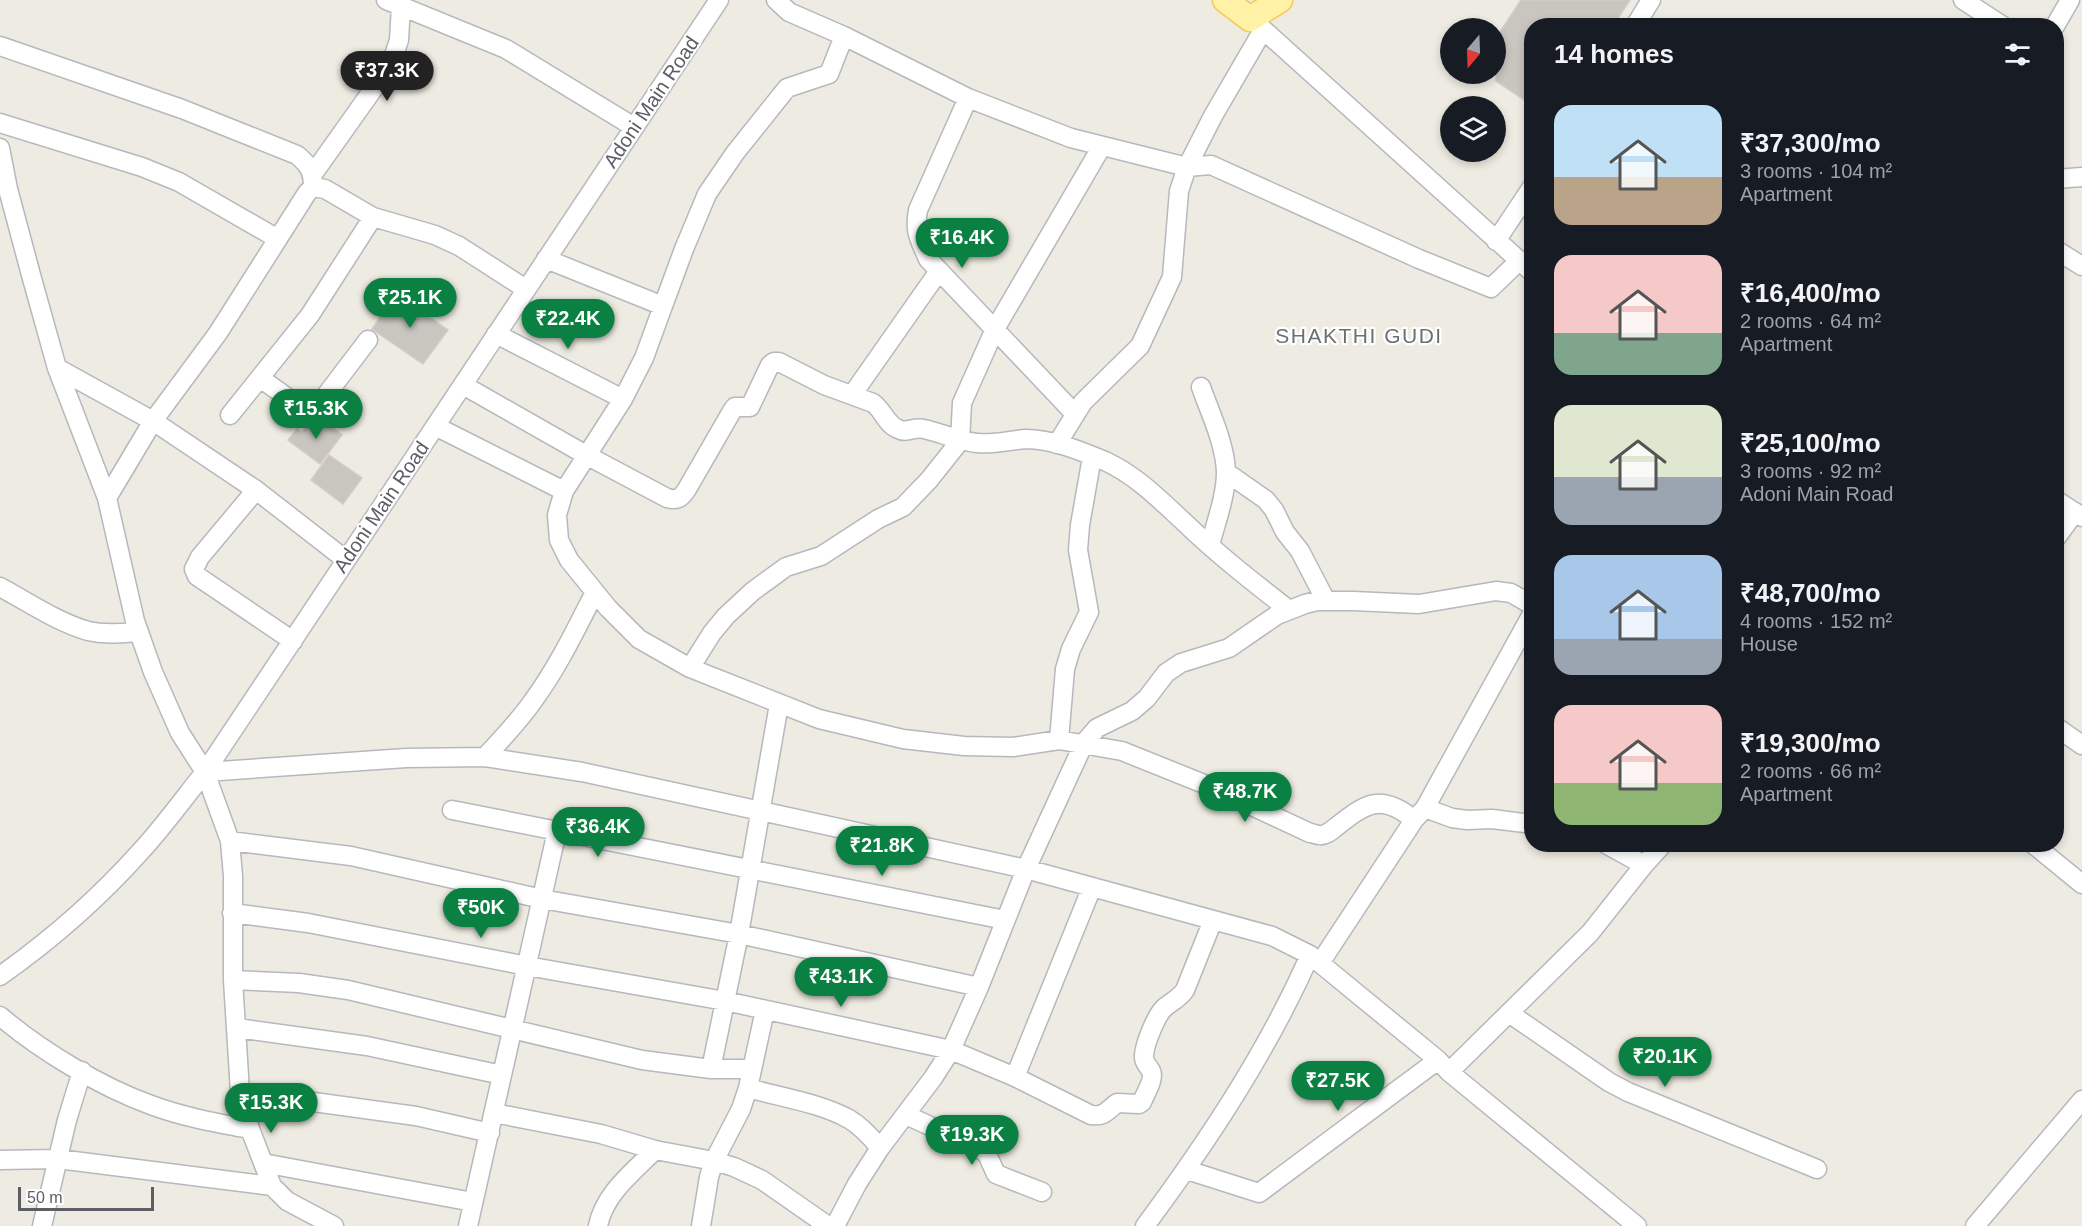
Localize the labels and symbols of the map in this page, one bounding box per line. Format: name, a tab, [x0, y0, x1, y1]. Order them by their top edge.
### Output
north arrow	[1440, 18, 1506, 84]
street label: Adoni Main Road	[599, 32, 703, 172]
pin: ₹37.3K	[338, 51, 436, 102]
pin: ₹16.4K	[913, 218, 1011, 269]
pin: ₹25.1K	[361, 278, 459, 329]
pin: ₹22.4K	[519, 299, 617, 350]
district label: SHAKTHI GUDI	[1275, 324, 1443, 347]
pin: ₹15.3K	[267, 389, 365, 440]
street label: Adoni Main Road	[329, 437, 433, 577]
pin: ₹48.7K	[1196, 772, 1294, 823]
pin: ₹36.4K	[549, 807, 647, 858]
pin: ₹21.8K	[833, 826, 931, 877]
pin: ₹50K	[445, 888, 517, 939]
pin: ₹43.1K	[792, 957, 890, 1008]
pin: ₹20.1K	[1616, 1037, 1714, 1088]
pin: ₹27.5K	[1289, 1061, 1387, 1112]
pin: ₹15.3K	[222, 1083, 320, 1134]
pin: ₹19.3K	[923, 1115, 1021, 1166]
scale bar	[18, 1184, 154, 1212]

